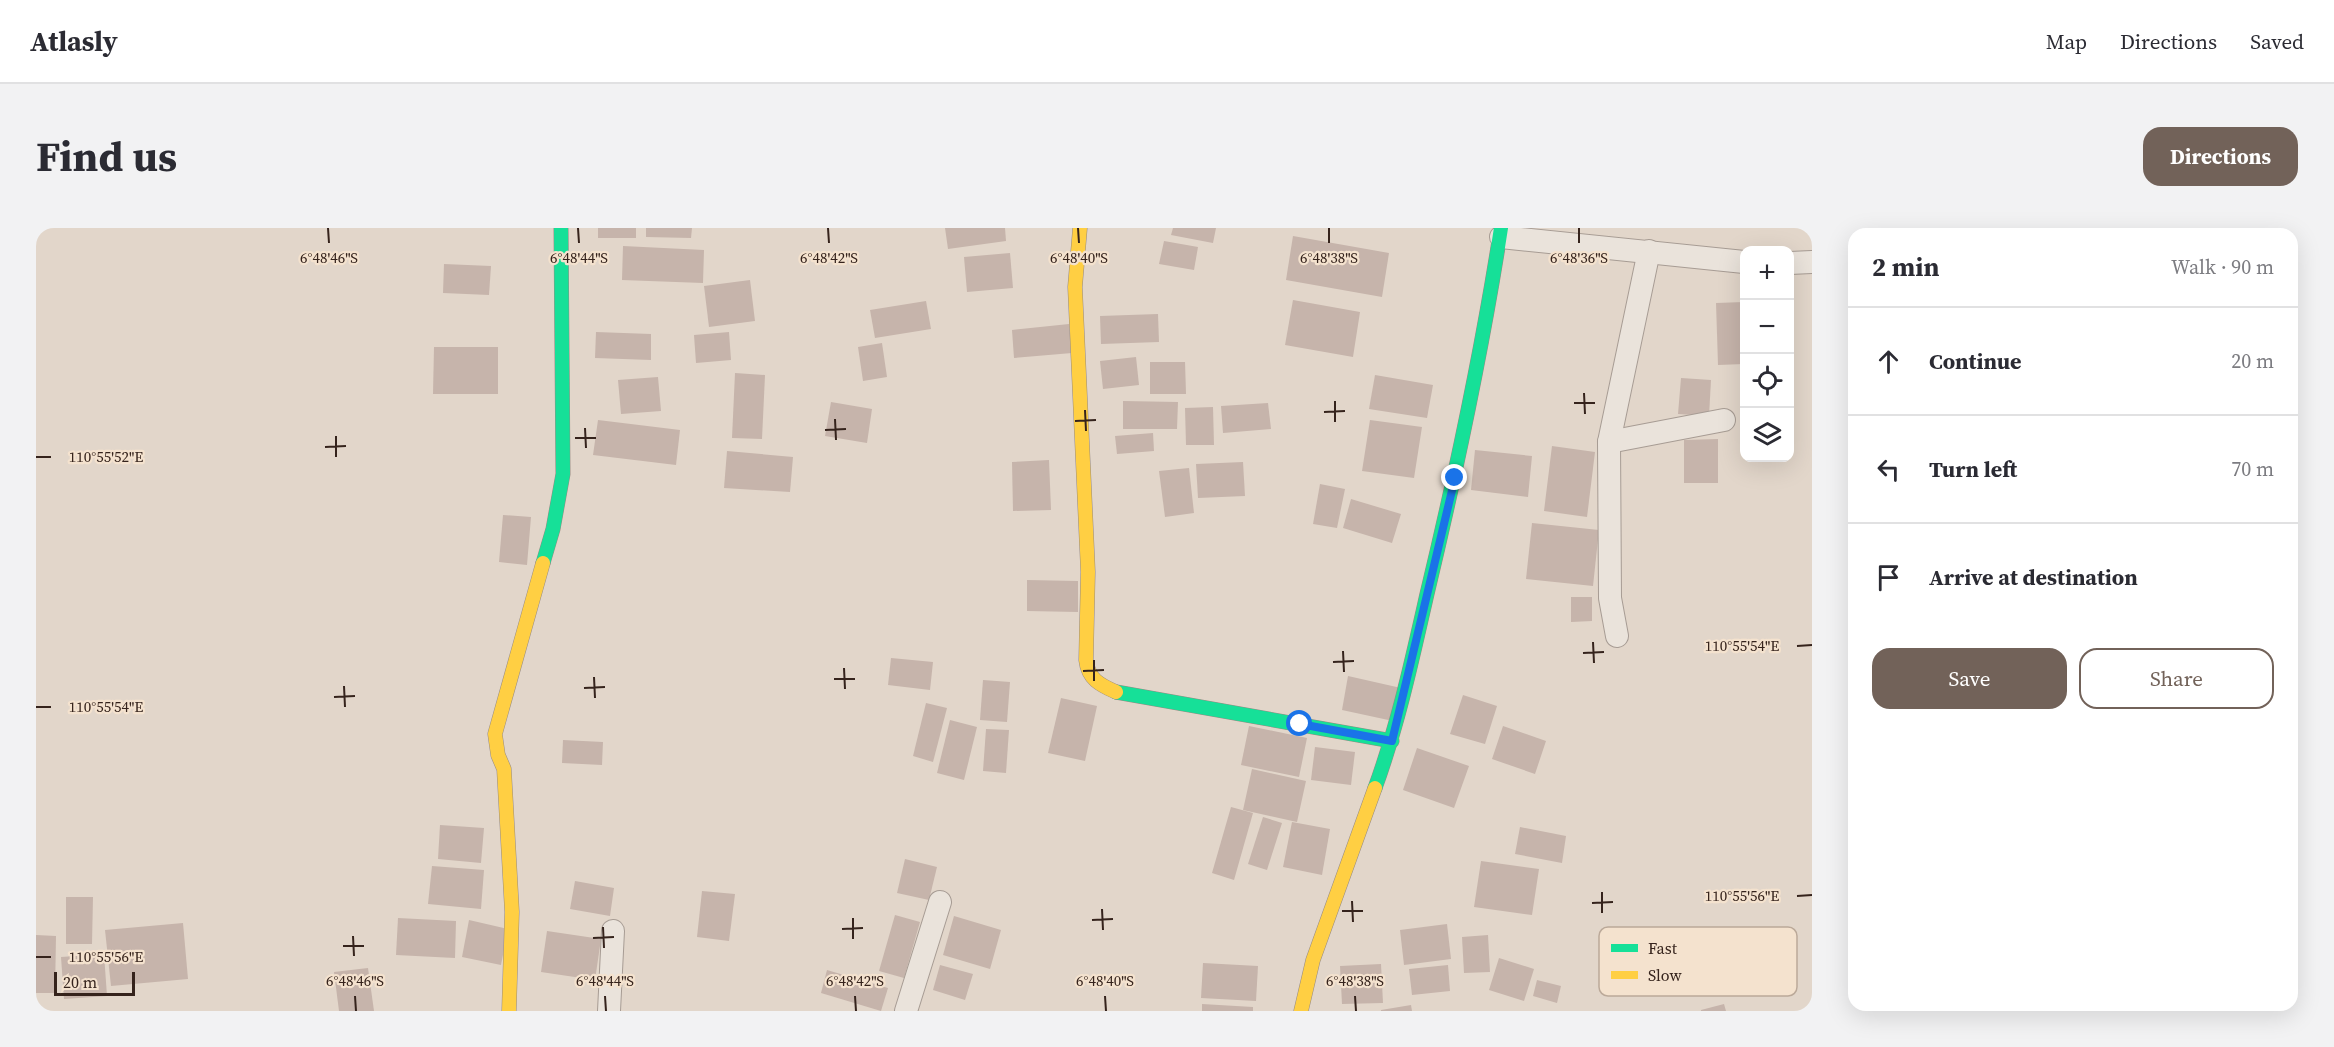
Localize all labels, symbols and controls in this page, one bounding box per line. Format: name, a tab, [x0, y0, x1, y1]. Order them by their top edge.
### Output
text: Atlasly	[30, 22, 118, 60]
text: Map	[2046, 27, 2087, 56]
text: Directions	[2120, 27, 2217, 56]
text: Saved	[2250, 27, 2304, 56]
text: Find us	[36, 127, 177, 185]
button: Directions	[2143, 127, 2298, 186]
map controls	[1740, 246, 1794, 462]
button: +	[1740, 246, 1794, 300]
text: 6°48'46"S	[300, 247, 358, 268]
text: 6°48'44"S	[550, 247, 608, 268]
text: 6°48'42"S	[800, 247, 858, 268]
text: 6°48'40"S	[1050, 247, 1108, 268]
text: 6°48'38"S	[1300, 247, 1358, 268]
text: 6°48'36"S	[1550, 247, 1608, 268]
text: 2 min	[1872, 249, 1939, 285]
text: Walk · 90 m	[2171, 253, 2274, 281]
button: −	[1740, 300, 1794, 354]
icon: ahead	[1872, 345, 1905, 378]
text: Continue	[1929, 346, 2022, 376]
text: 20 m	[2231, 347, 2274, 375]
button: locate	[1740, 354, 1794, 408]
button: layers	[1740, 408, 1794, 462]
text: 110°55'52"E	[69, 446, 143, 467]
icon: left	[1872, 453, 1905, 486]
text: Turn left	[1929, 454, 2017, 484]
text: 70 m	[2231, 455, 2274, 483]
route end	[1441, 464, 1467, 490]
icon: arrive	[1872, 561, 1905, 594]
text: Arrive at destination	[1929, 562, 2138, 592]
text: 110°55'54"E	[1705, 635, 1779, 656]
button: Save	[1872, 648, 2067, 709]
button: Share	[2079, 648, 2274, 709]
text: 110°55'54"E	[69, 696, 143, 717]
route start	[1286, 710, 1312, 736]
text: 110°55'56"E	[1705, 885, 1779, 906]
legend	[1599, 927, 1797, 996]
text: Fast	[1648, 937, 1678, 959]
text: 110°55'56"E	[69, 946, 143, 967]
text: Slow	[1648, 964, 1683, 986]
scale bar	[54, 969, 135, 996]
text: 6°48'46"S	[326, 970, 384, 991]
text: 6°48'44"S	[576, 970, 634, 991]
text: 6°48'42"S	[826, 970, 884, 991]
text: 6°48'40"S	[1076, 970, 1134, 991]
text: 6°48'38"S	[1326, 970, 1384, 991]
text: 20 m	[63, 971, 97, 993]

